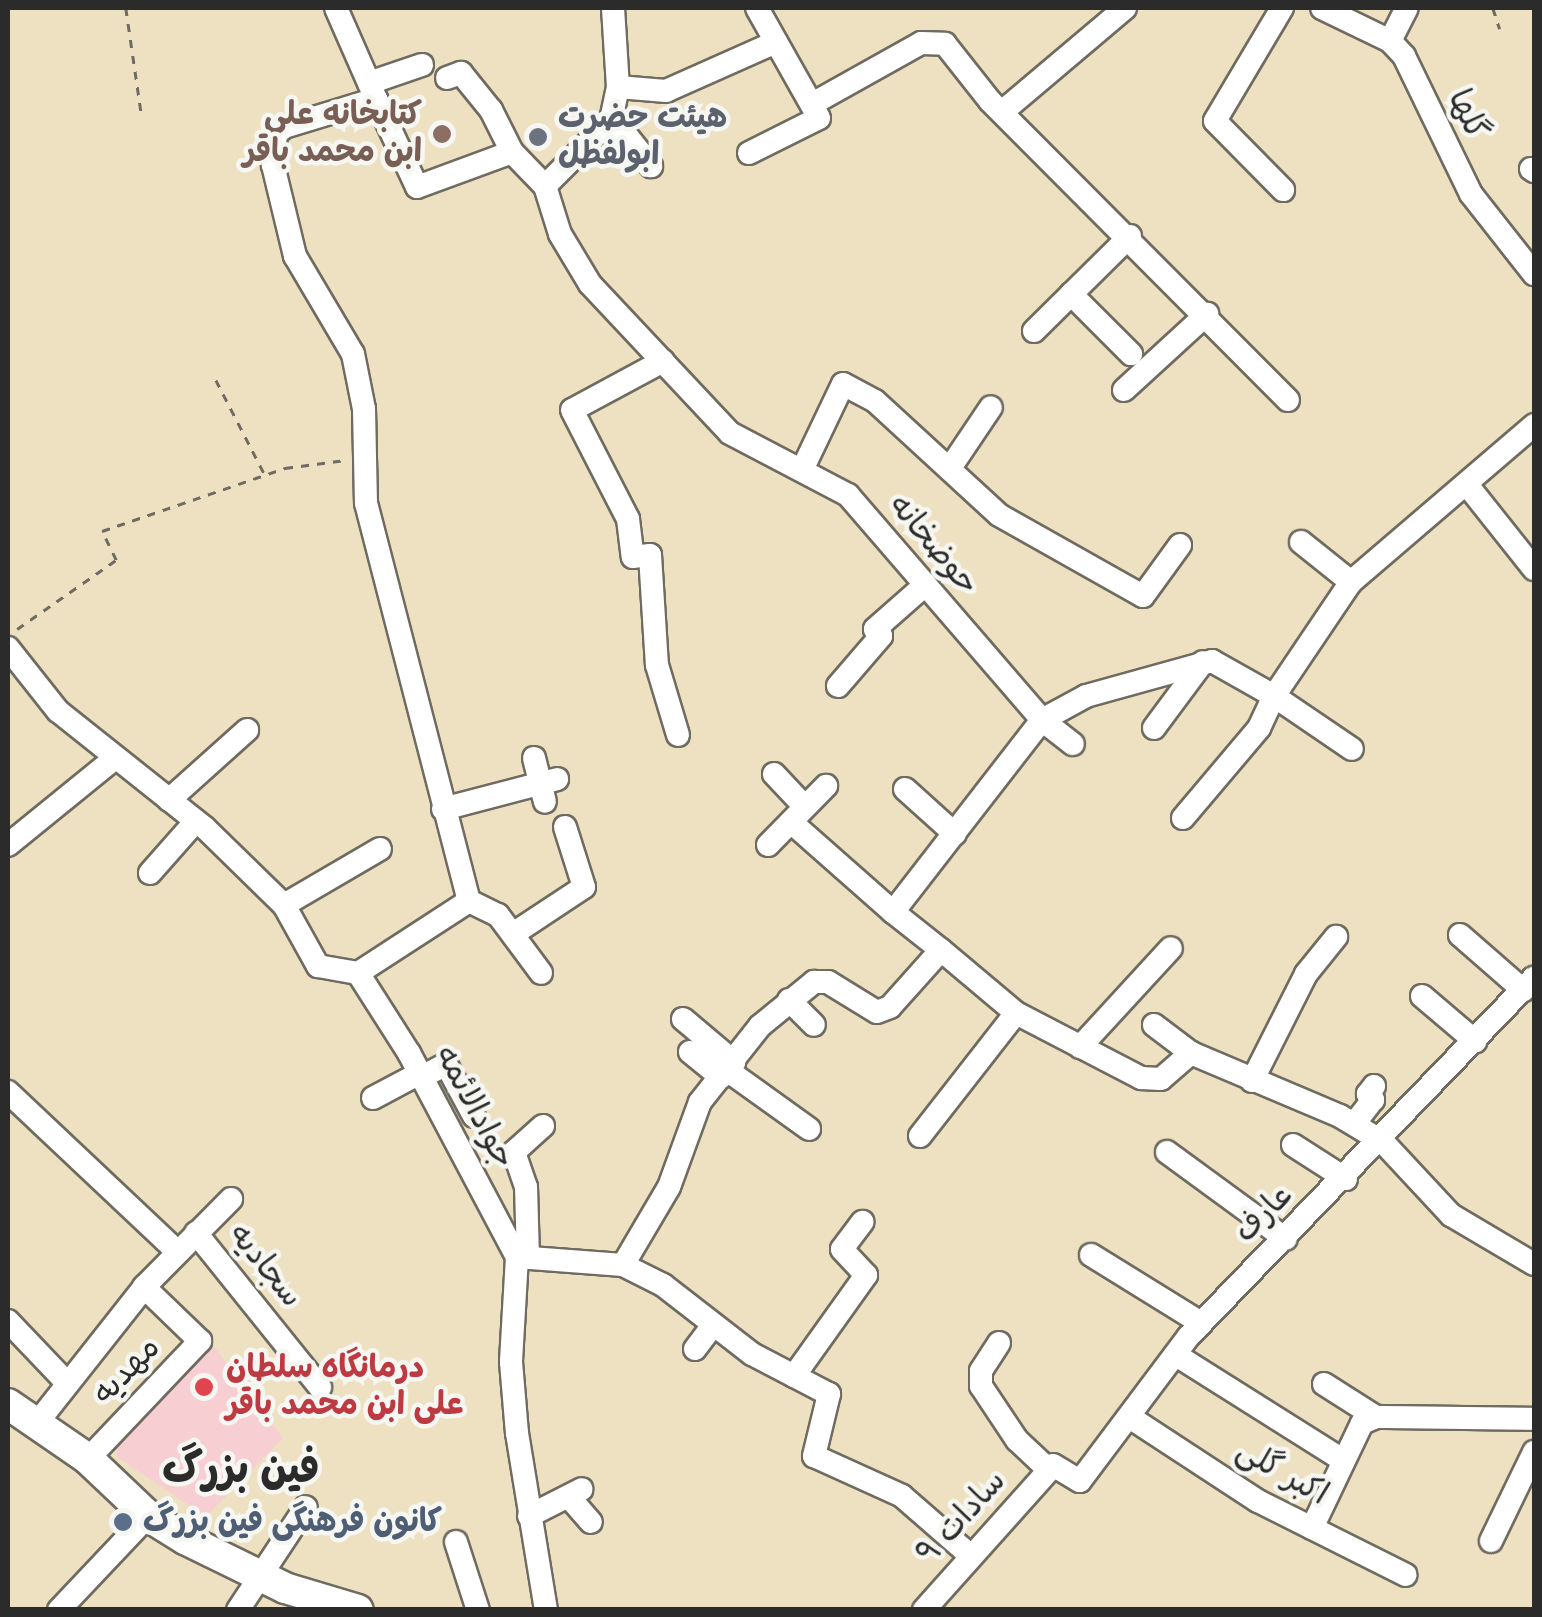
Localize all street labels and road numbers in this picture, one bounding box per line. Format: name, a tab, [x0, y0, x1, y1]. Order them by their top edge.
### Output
street label: گلها	[1439, 84, 1495, 146]
street label: حوضخانه	[880, 486, 986, 604]
street label: جوادالائمه	[426, 1039, 522, 1175]
street label: عارف	[1227, 1177, 1301, 1251]
street label: سجادیه	[220, 1217, 310, 1315]
street label: مهدیه	[86, 1329, 168, 1413]
street label: اکبر گلی	[1229, 1432, 1335, 1514]
street label: سادات ۹	[910, 1463, 1014, 1573]

